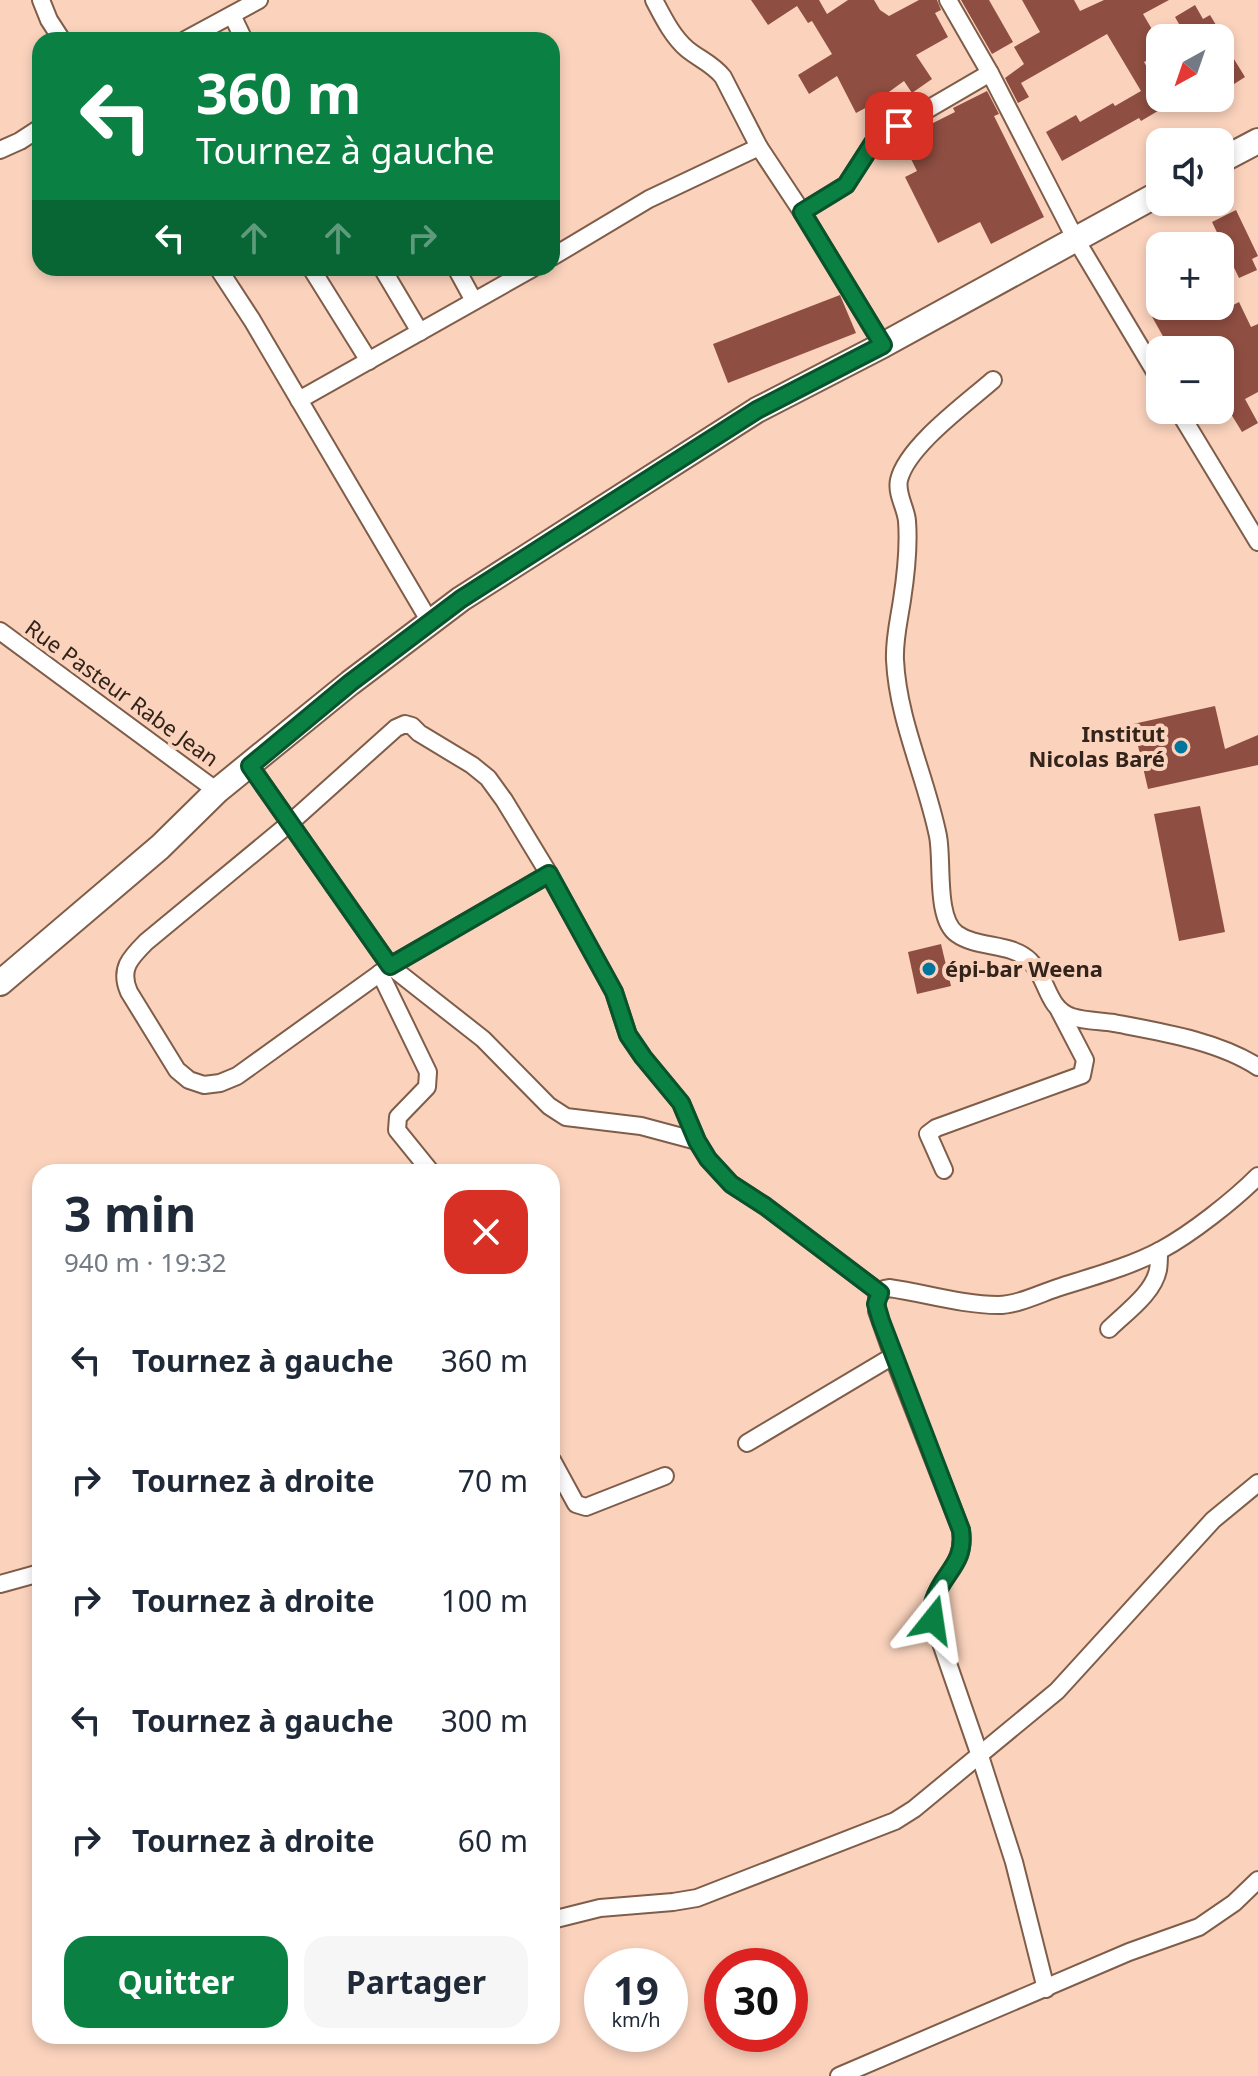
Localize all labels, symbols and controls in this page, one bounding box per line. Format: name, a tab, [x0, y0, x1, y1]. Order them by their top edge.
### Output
north arrow	[1146, 24, 1234, 112]
map controls	[1146, 24, 1234, 424]
text: 360 m	[196, 54, 361, 130]
icon: left	[64, 64, 168, 168]
pin	[865, 92, 933, 160]
icon: arrive	[877, 104, 921, 148]
text: Tournez à gauche	[196, 126, 495, 175]
button: sound	[1146, 128, 1234, 216]
icon: left	[148, 216, 192, 260]
icon: ahead	[232, 216, 276, 260]
icon: ahead	[316, 216, 360, 260]
icon: right	[400, 216, 444, 260]
button: +	[1146, 232, 1234, 320]
button: −	[1146, 336, 1234, 424]
street label: Rue Pasteur Rabe Jean	[20, 612, 225, 773]
place label: Institut Nicolas Baré	[1029, 718, 1165, 773]
marker: Institut Nicolas Baré	[1172, 738, 1190, 756]
place label: épi-bar Weena	[945, 953, 1103, 983]
marker: épi-bar Weena	[920, 960, 938, 978]
text: 3 min	[64, 1181, 196, 1246]
button: close	[444, 1190, 528, 1274]
text: 940 m · 19:32	[64, 1244, 227, 1280]
icon: left	[64, 1338, 108, 1382]
text: Tournez à gauche	[132, 1340, 394, 1381]
text: 360 m	[441, 1340, 528, 1381]
icon: right	[64, 1458, 108, 1502]
text: Tournez à droite	[132, 1460, 375, 1501]
text: 70 m	[458, 1460, 528, 1501]
icon: right	[64, 1578, 108, 1622]
position arrow	[891, 1578, 975, 1662]
text: Tournez à droite	[132, 1580, 375, 1621]
text: 100 m	[441, 1580, 528, 1621]
icon: left	[64, 1698, 108, 1742]
text: Tournez à gauche	[132, 1700, 394, 1741]
text: 300 m	[441, 1700, 528, 1741]
icon: right	[64, 1818, 108, 1862]
text: Tournez à droite	[132, 1820, 375, 1861]
text: 60 m	[458, 1820, 528, 1861]
button: Quitter	[64, 1936, 288, 2028]
button: Partager	[304, 1936, 528, 2028]
speed limit sign: 30	[704, 1948, 808, 2052]
text: 19	[613, 1962, 659, 2017]
text: km/h	[611, 2006, 661, 2033]

